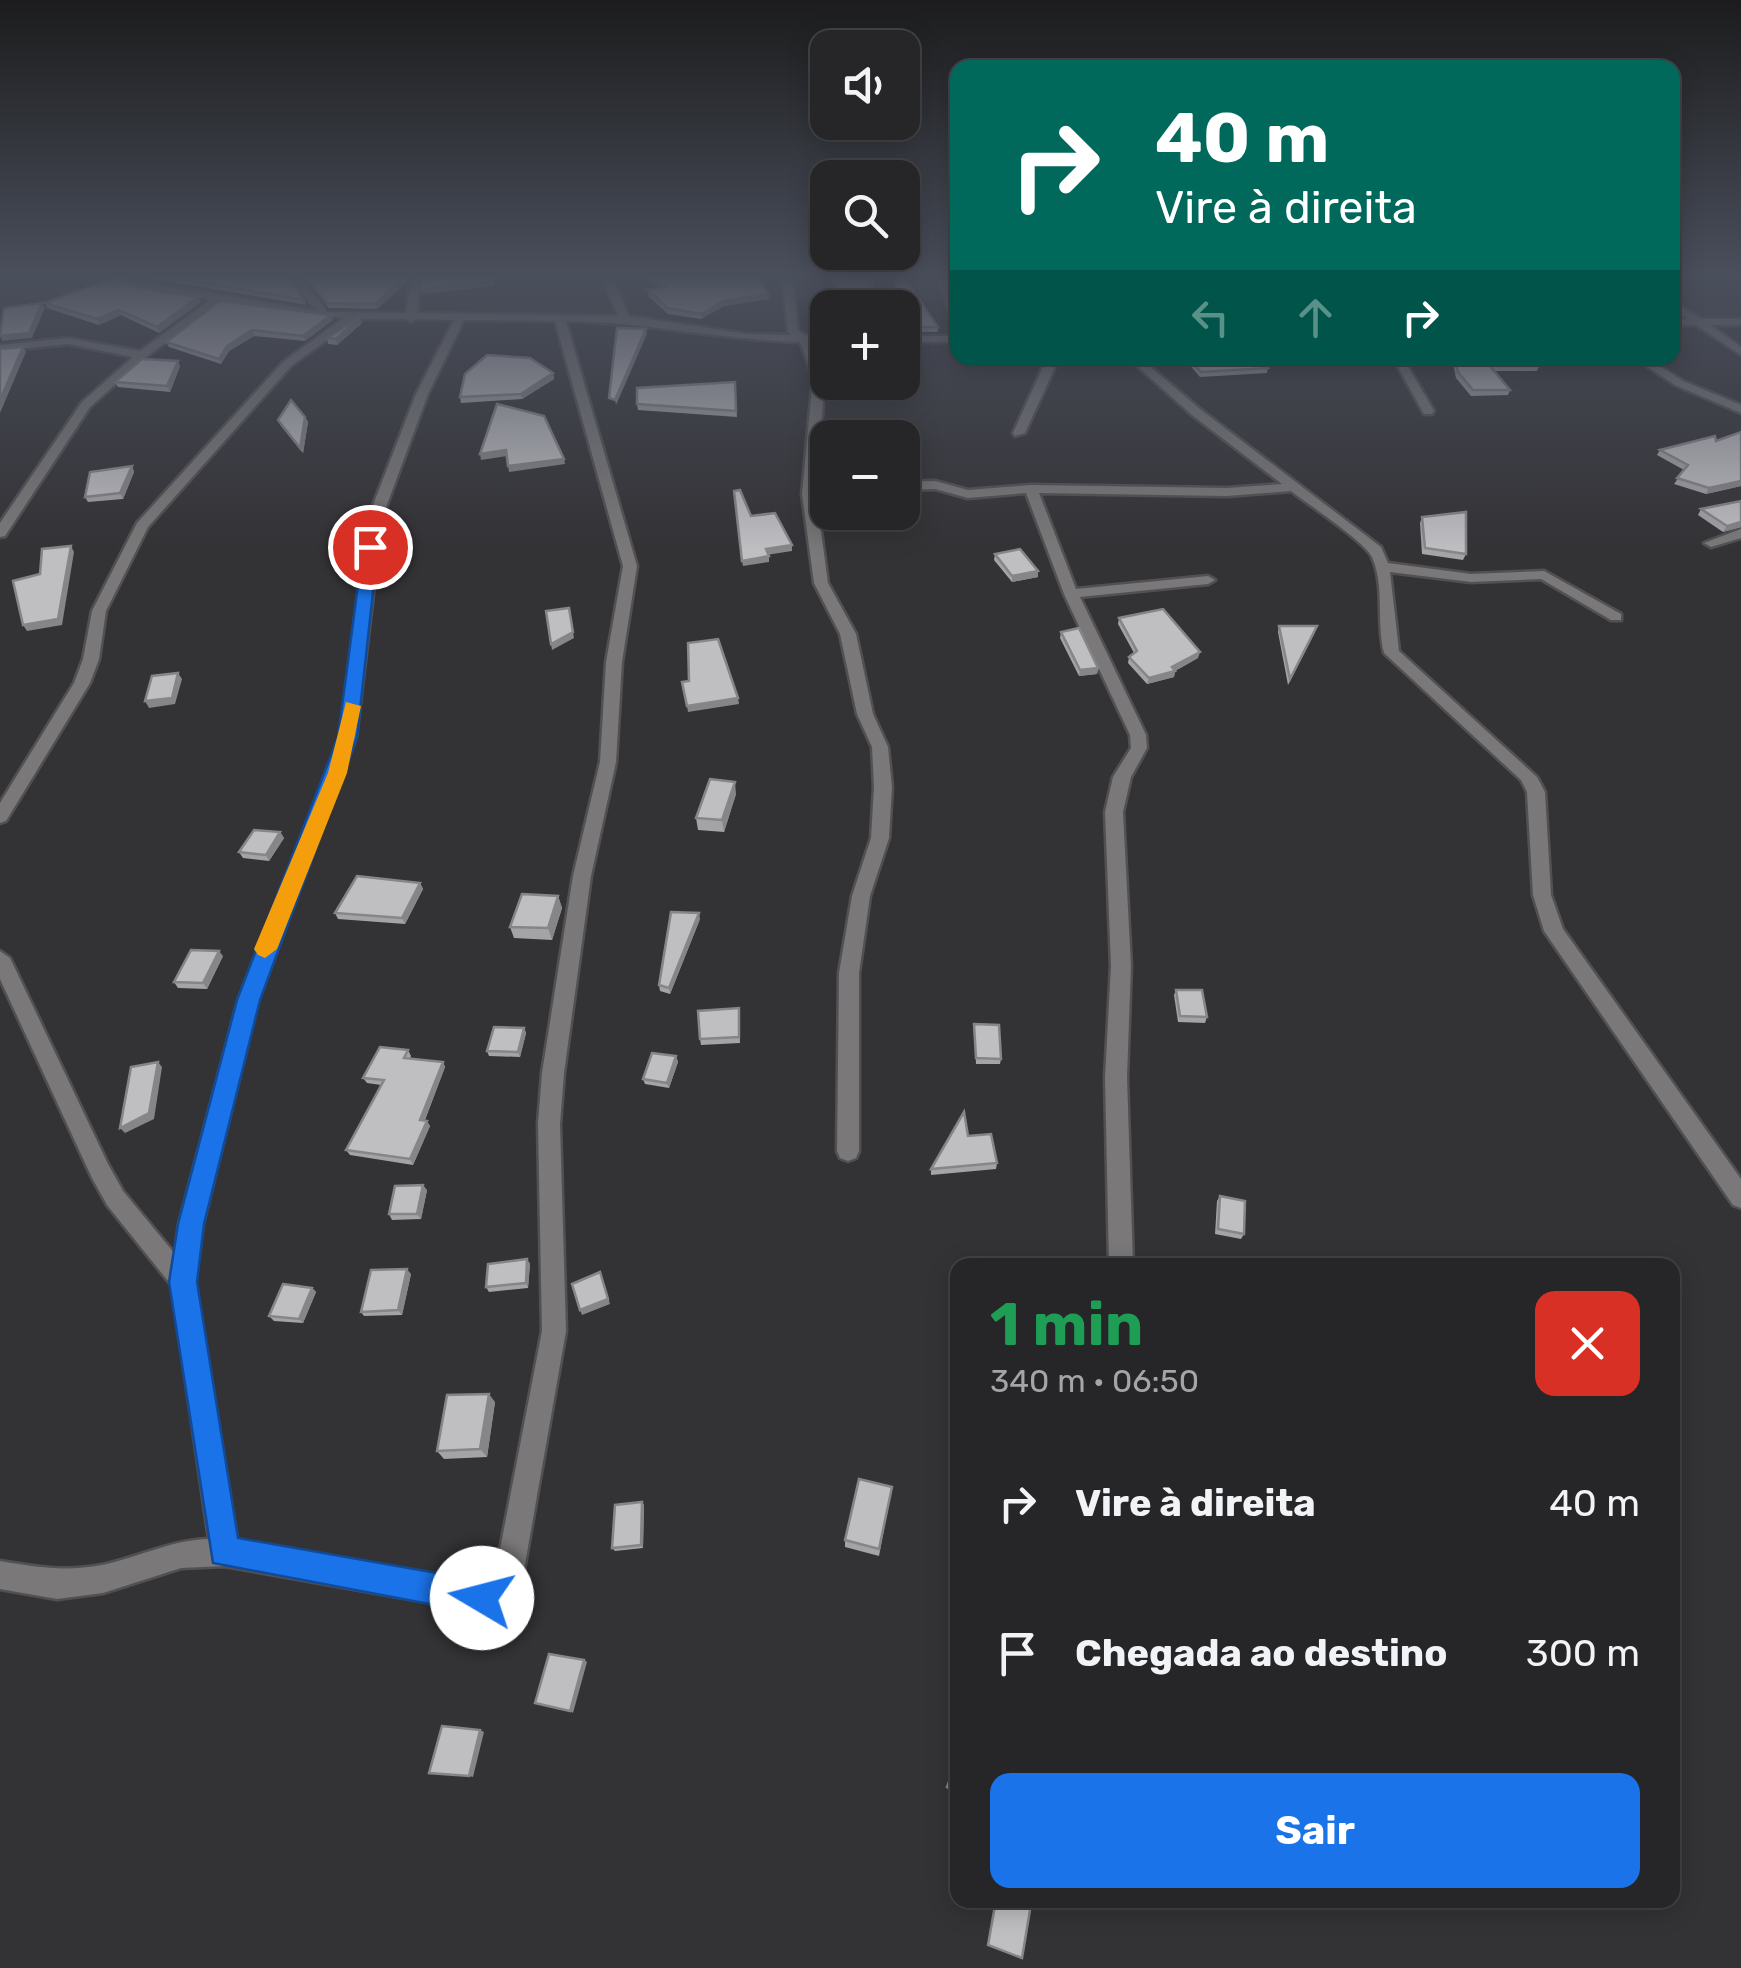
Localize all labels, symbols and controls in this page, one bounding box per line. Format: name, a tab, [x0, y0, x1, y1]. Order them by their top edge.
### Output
map controls	[810, 30, 920, 530]
button: sound	[810, 30, 920, 140]
text: 40 m	[1155, 97, 1329, 180]
icon: right	[990, 100, 1120, 230]
button: search	[810, 160, 920, 270]
text: Vire à direita	[1155, 181, 1417, 234]
button: +	[810, 290, 920, 400]
icon: left	[1183, 290, 1238, 345]
icon: ahead	[1288, 290, 1343, 345]
icon: right	[1393, 290, 1448, 345]
button: −	[810, 420, 920, 530]
pin	[328, 505, 413, 590]
icon: arrive	[343, 520, 398, 575]
text: 1 min	[990, 1289, 1143, 1360]
button: close	[1535, 1291, 1640, 1396]
text: 340 m · 06:50	[990, 1362, 1199, 1400]
icon: right	[990, 1476, 1045, 1531]
text: Vire à direita	[1075, 1480, 1316, 1526]
text: 40 m	[1549, 1480, 1640, 1526]
position arrow	[430, 1546, 534, 1650]
icon: arrive	[990, 1626, 1045, 1681]
text: Chegada ao destino	[1075, 1630, 1447, 1676]
text: 300 m	[1526, 1630, 1640, 1676]
button: Sair	[990, 1773, 1640, 1888]

